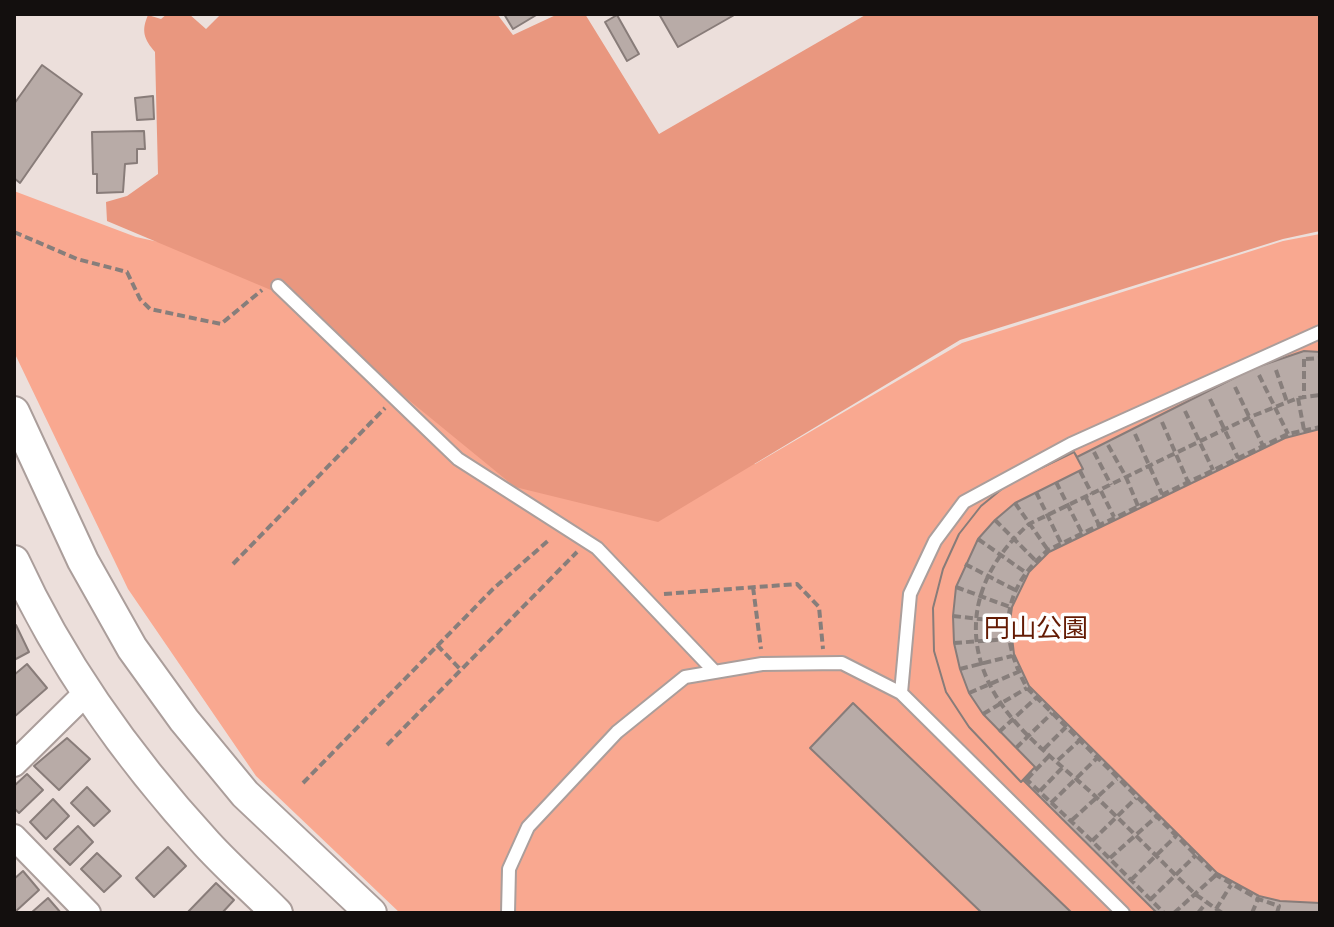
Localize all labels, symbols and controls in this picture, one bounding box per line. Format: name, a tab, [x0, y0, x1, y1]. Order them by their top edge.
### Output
park label: 円山公園	[984, 614, 1088, 646]

